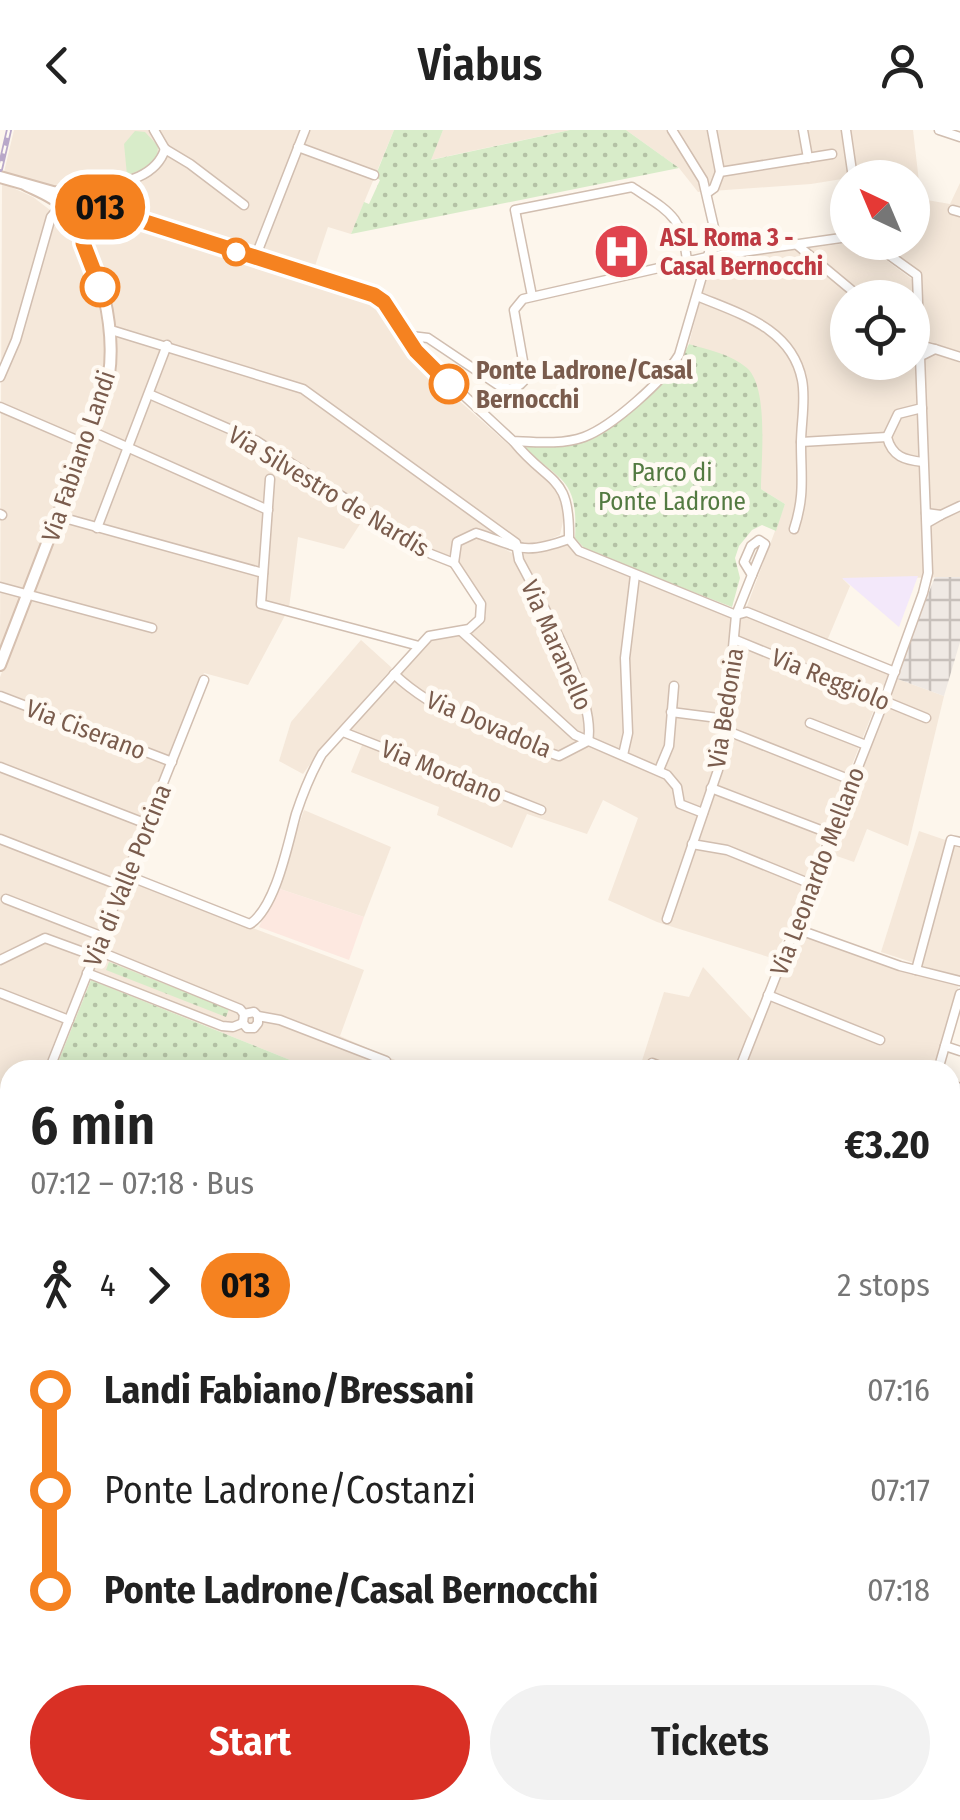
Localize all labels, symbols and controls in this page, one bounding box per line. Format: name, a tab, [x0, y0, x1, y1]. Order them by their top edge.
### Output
icon: back	[30, 38, 85, 93]
text: Viabus	[418, 38, 542, 92]
icon: person	[875, 38, 930, 93]
north arrow	[830, 160, 930, 260]
map controls	[830, 160, 930, 380]
line badge: 013	[42, 174, 158, 240]
text: 013	[75, 186, 125, 228]
hospital icon: ASL Roma 3 - Casal Bernocchi	[591, 221, 651, 281]
place label: ASL Roma 3 - Casal Bernocchi	[659, 223, 823, 282]
unlabelled marker	[223, 239, 249, 265]
unlabelled marker	[81, 268, 119, 306]
button: locate	[830, 280, 930, 380]
place label: Ponte Ladrone/Casal Bernocchi	[476, 356, 693, 415]
marker: Ponte Ladrone/Casal Bernocchi	[430, 365, 468, 403]
street label: Via Fabiano Landi	[36, 367, 122, 546]
street label: Via Silvestro de Nardis	[223, 420, 434, 564]
park label: Parco di Ponte Ladrone	[598, 458, 746, 517]
street label: Via Maranello	[514, 576, 598, 715]
street label: Via Reggiolo	[767, 643, 894, 717]
street label: Via Bedonia	[702, 646, 750, 770]
street label: Via Dovadola	[422, 685, 556, 765]
street label: Via Ciserano	[22, 693, 150, 766]
street label: Via Mordano	[377, 734, 507, 810]
street label: Via Leonardo Mellano	[764, 763, 872, 980]
street label: Via di Valle Porcina	[78, 780, 178, 971]
text: 6 min	[30, 1093, 155, 1159]
text: €3.20	[845, 1122, 930, 1168]
text: 07:12 – 07:18 · Bus	[30, 1164, 254, 1202]
icon: walk	[30, 1258, 85, 1313]
icon: forward	[131, 1258, 186, 1313]
text: 013	[221, 1264, 270, 1306]
text: 4	[100, 1266, 116, 1304]
text: 2 stops	[837, 1266, 930, 1304]
text: Landi Fabiano/Bressani	[104, 1367, 474, 1413]
text: 07:16	[867, 1371, 930, 1409]
text: Ponte Ladrone/Costanzi	[104, 1467, 476, 1513]
text: 07:17	[870, 1471, 930, 1509]
text: Ponte Ladrone/Casal Bernocchi	[104, 1567, 598, 1613]
text: 07:18	[867, 1571, 930, 1609]
button: Start	[30, 1685, 470, 1800]
button: Tickets	[490, 1685, 930, 1800]

